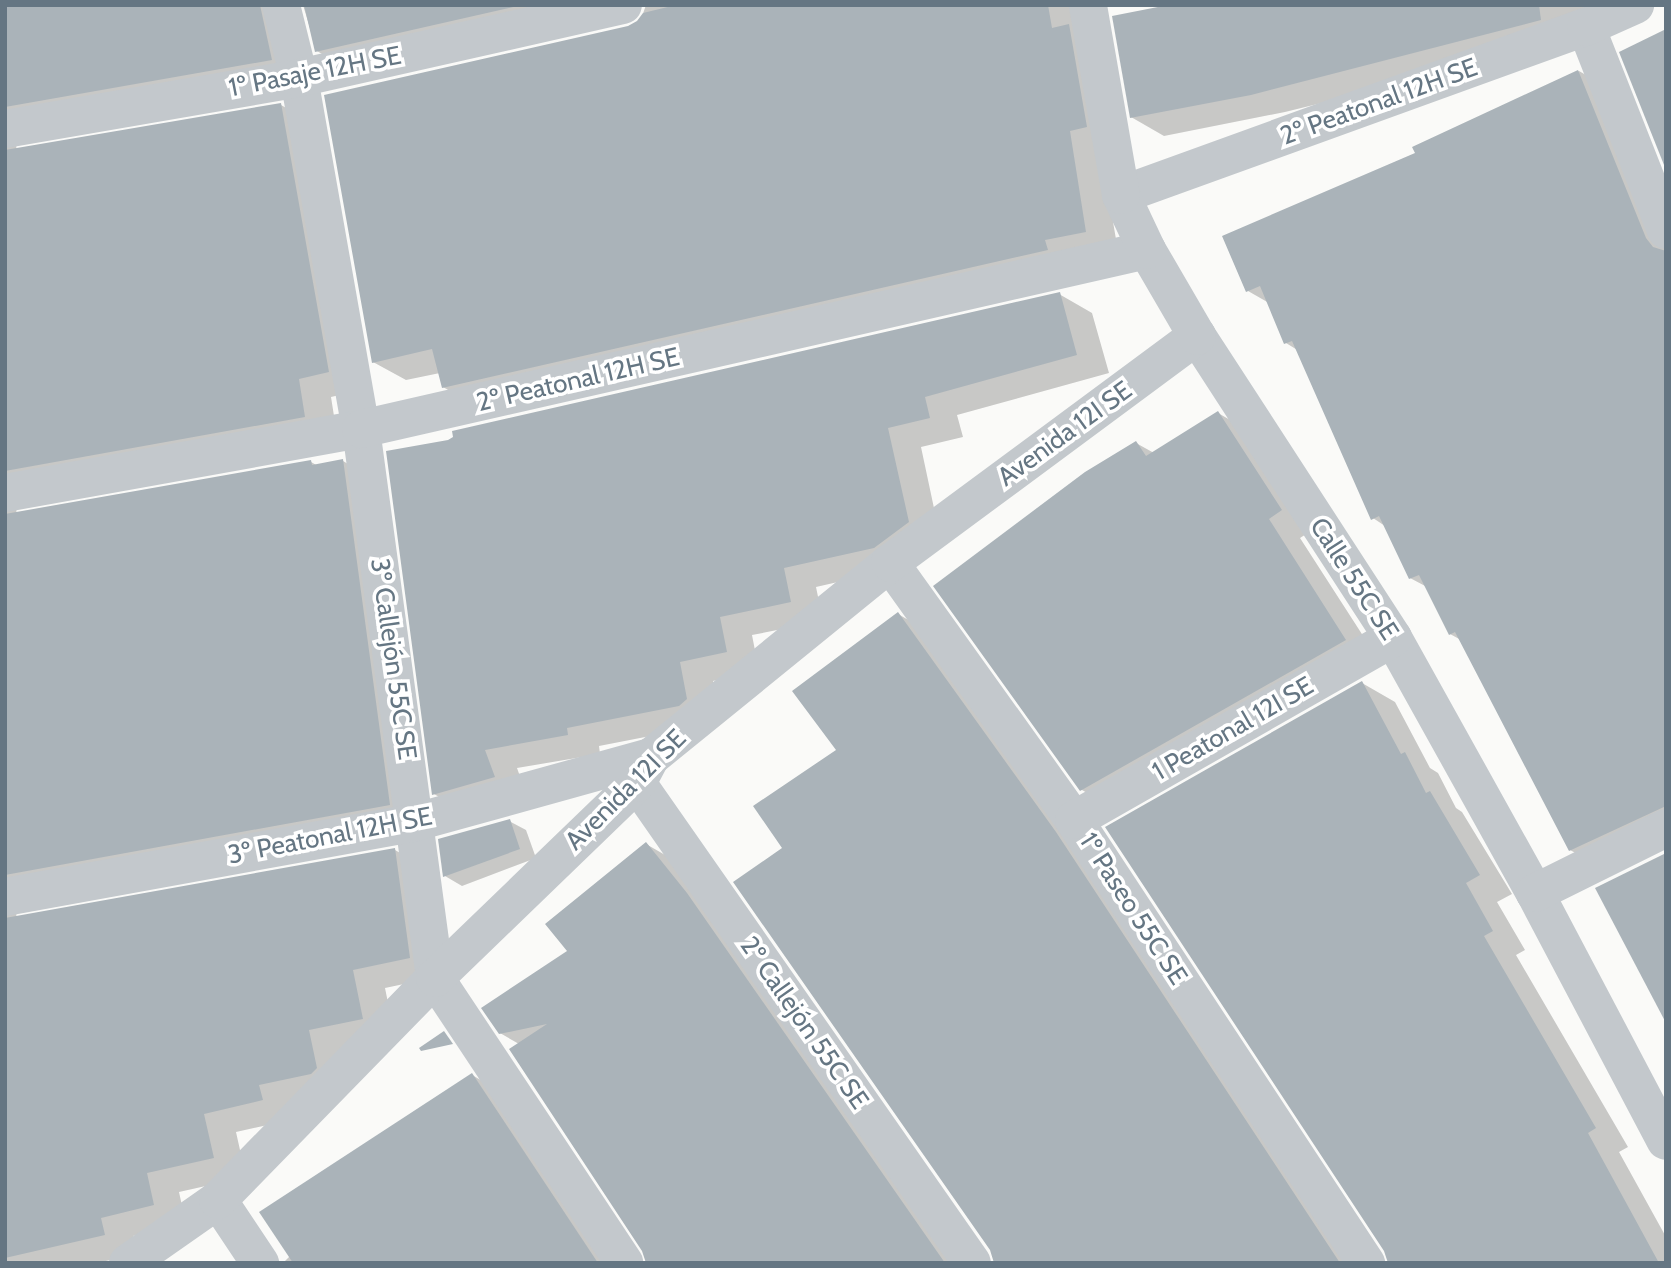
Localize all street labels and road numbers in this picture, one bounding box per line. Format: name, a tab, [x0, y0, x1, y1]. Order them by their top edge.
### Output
street label: 1º Pasaje 12H SE	[226, 40, 404, 104]
street label: 2º Peatonal 12H SE	[1276, 52, 1482, 152]
street label: 2º Peatonal 12H SE	[474, 342, 682, 418]
street label: Avenida 12I SE	[992, 375, 1138, 493]
street label: Calle 55C SE	[1303, 512, 1405, 646]
street label: 3º Callejón 55C SE	[363, 556, 423, 762]
street label: 1 Peatonal 12I SE	[1147, 670, 1319, 788]
street label: Avenida 12I SE	[559, 723, 693, 857]
street label: 3º Peatonal 12H SE	[225, 801, 435, 871]
street label: 1º Paseo 55C SE	[1072, 827, 1194, 991]
street label: 2º Callejón 55C SE	[733, 931, 875, 1115]

